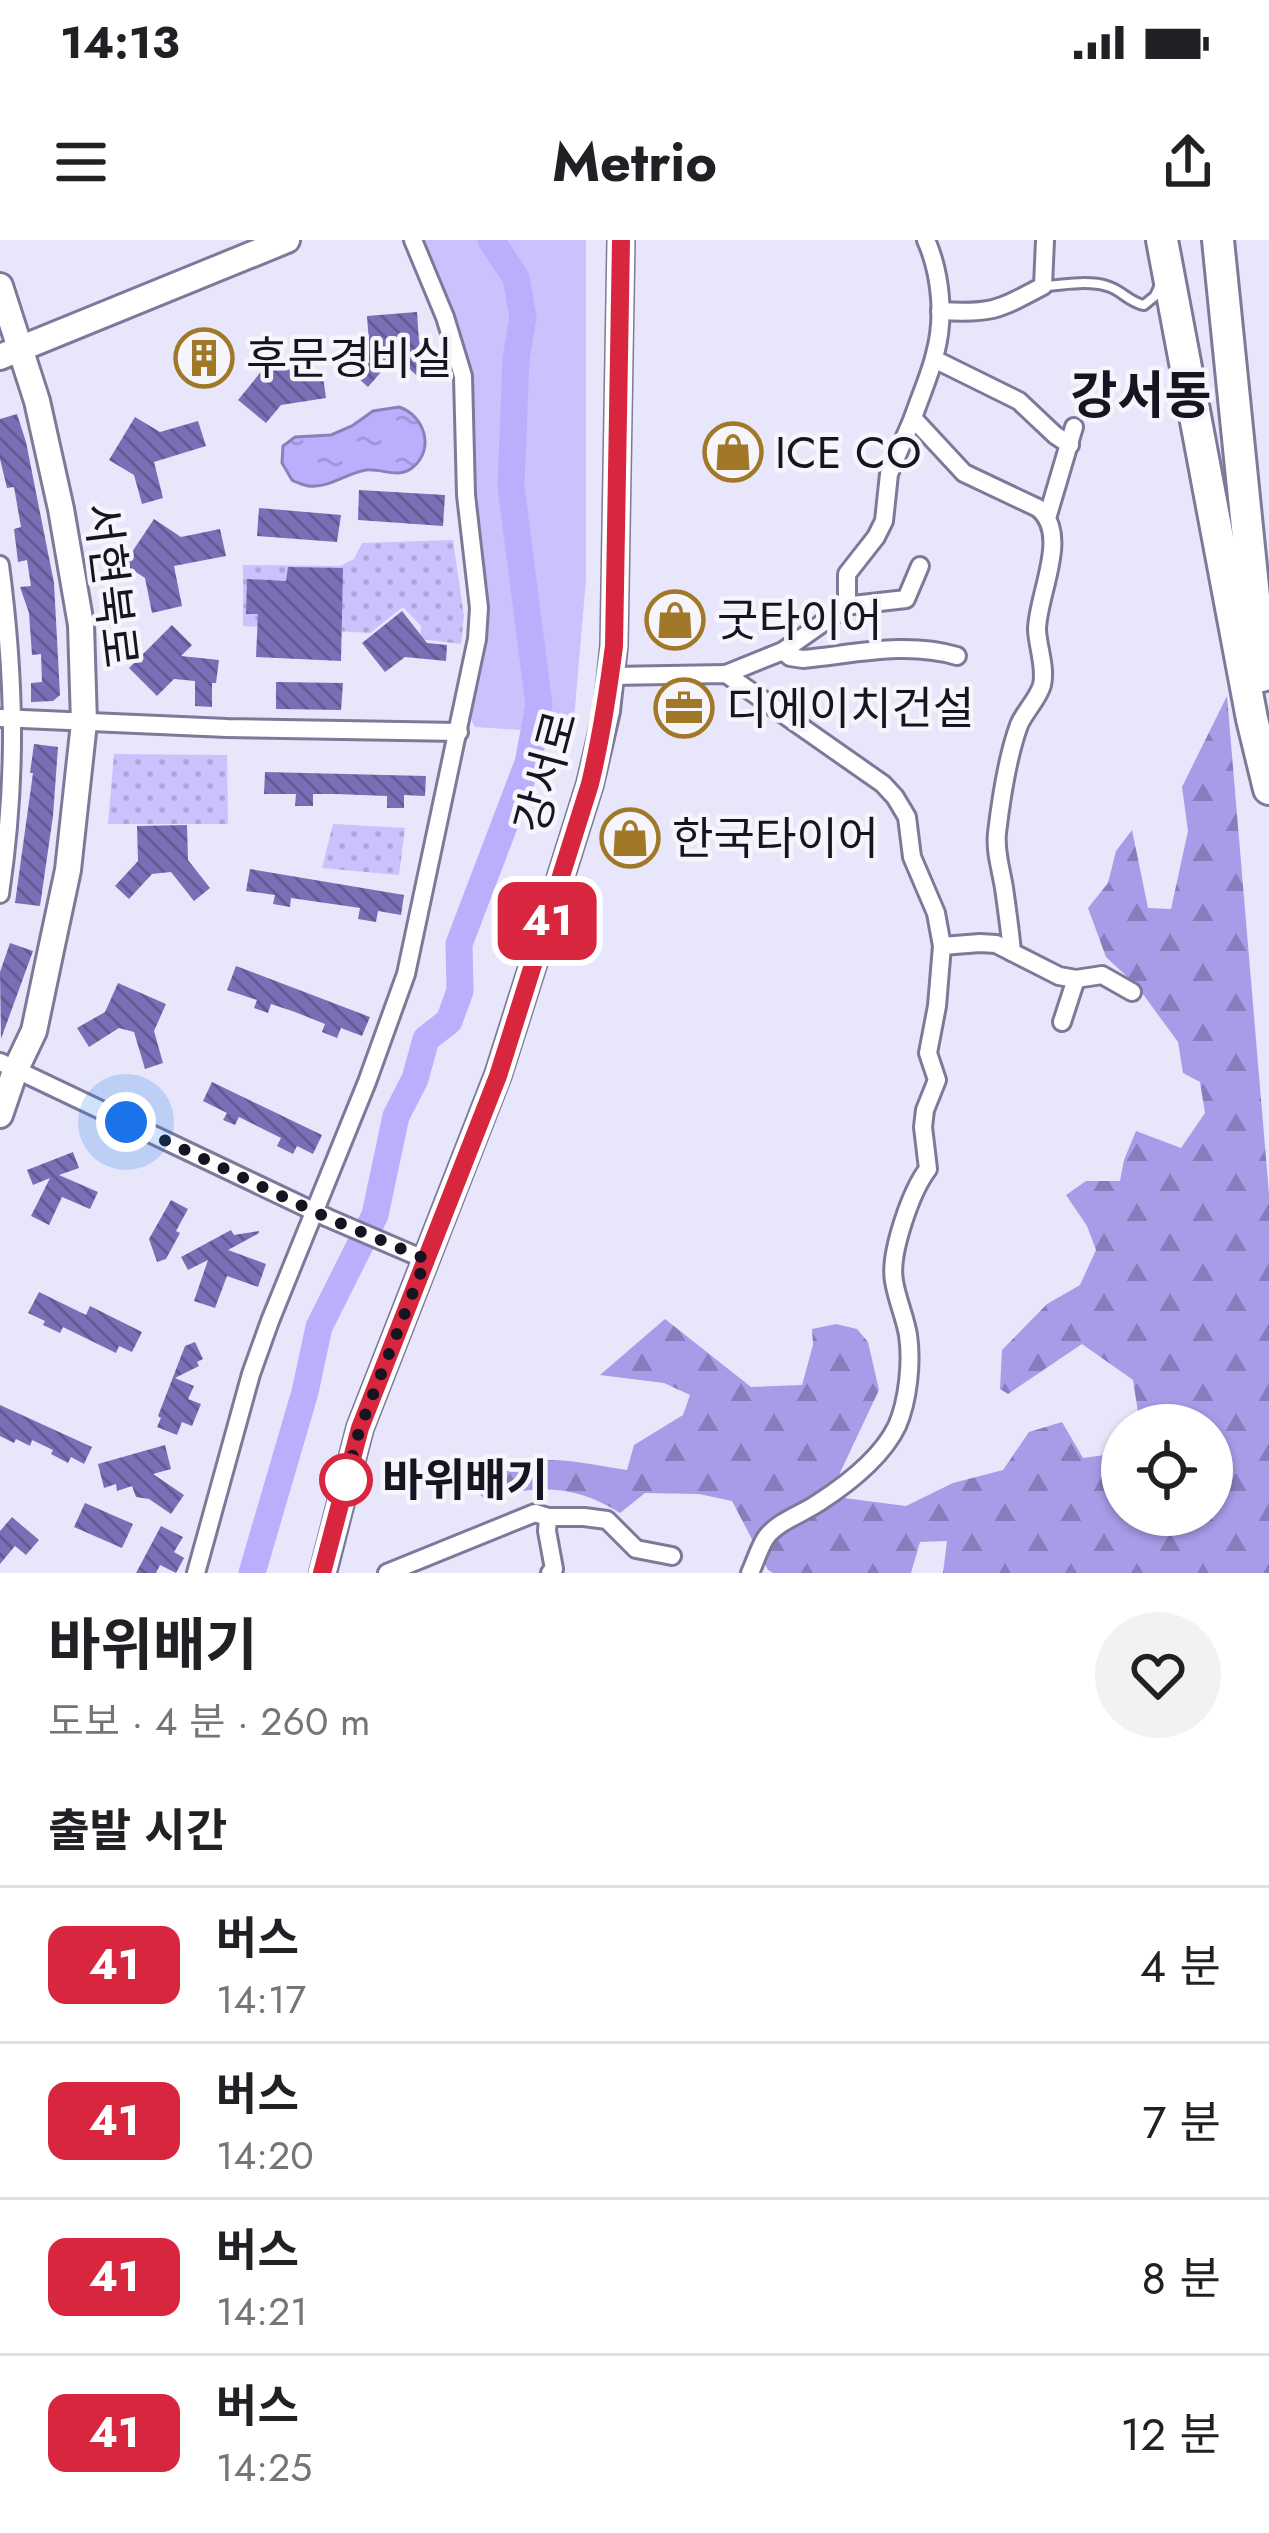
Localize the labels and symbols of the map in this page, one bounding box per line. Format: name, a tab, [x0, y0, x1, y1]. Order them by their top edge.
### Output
place label: 후문경비실	[246, 326, 453, 391]
building icon: 후문경비실	[173, 327, 235, 389]
district label: 강서동	[1071, 358, 1211, 432]
place label: ICE CO	[775, 420, 921, 485]
shop icon: ICE CO	[702, 421, 764, 483]
street label: 서현북로	[69, 499, 153, 671]
place label: 굿타이어	[717, 588, 883, 653]
shop icon: 굿타이어	[644, 589, 706, 651]
place label: 디에이치건설	[726, 676, 974, 741]
office icon: 디에이치건설	[653, 677, 715, 739]
street label: 강서로	[499, 704, 593, 840]
place label: 한국타이어	[672, 806, 879, 871]
shop icon: 한국타이어	[599, 807, 661, 869]
line badge: 41	[493, 882, 601, 960]
your location	[96, 1092, 156, 1152]
place label: 바위배기	[382, 1448, 548, 1513]
marker: 바위배기	[321, 1455, 371, 1505]

